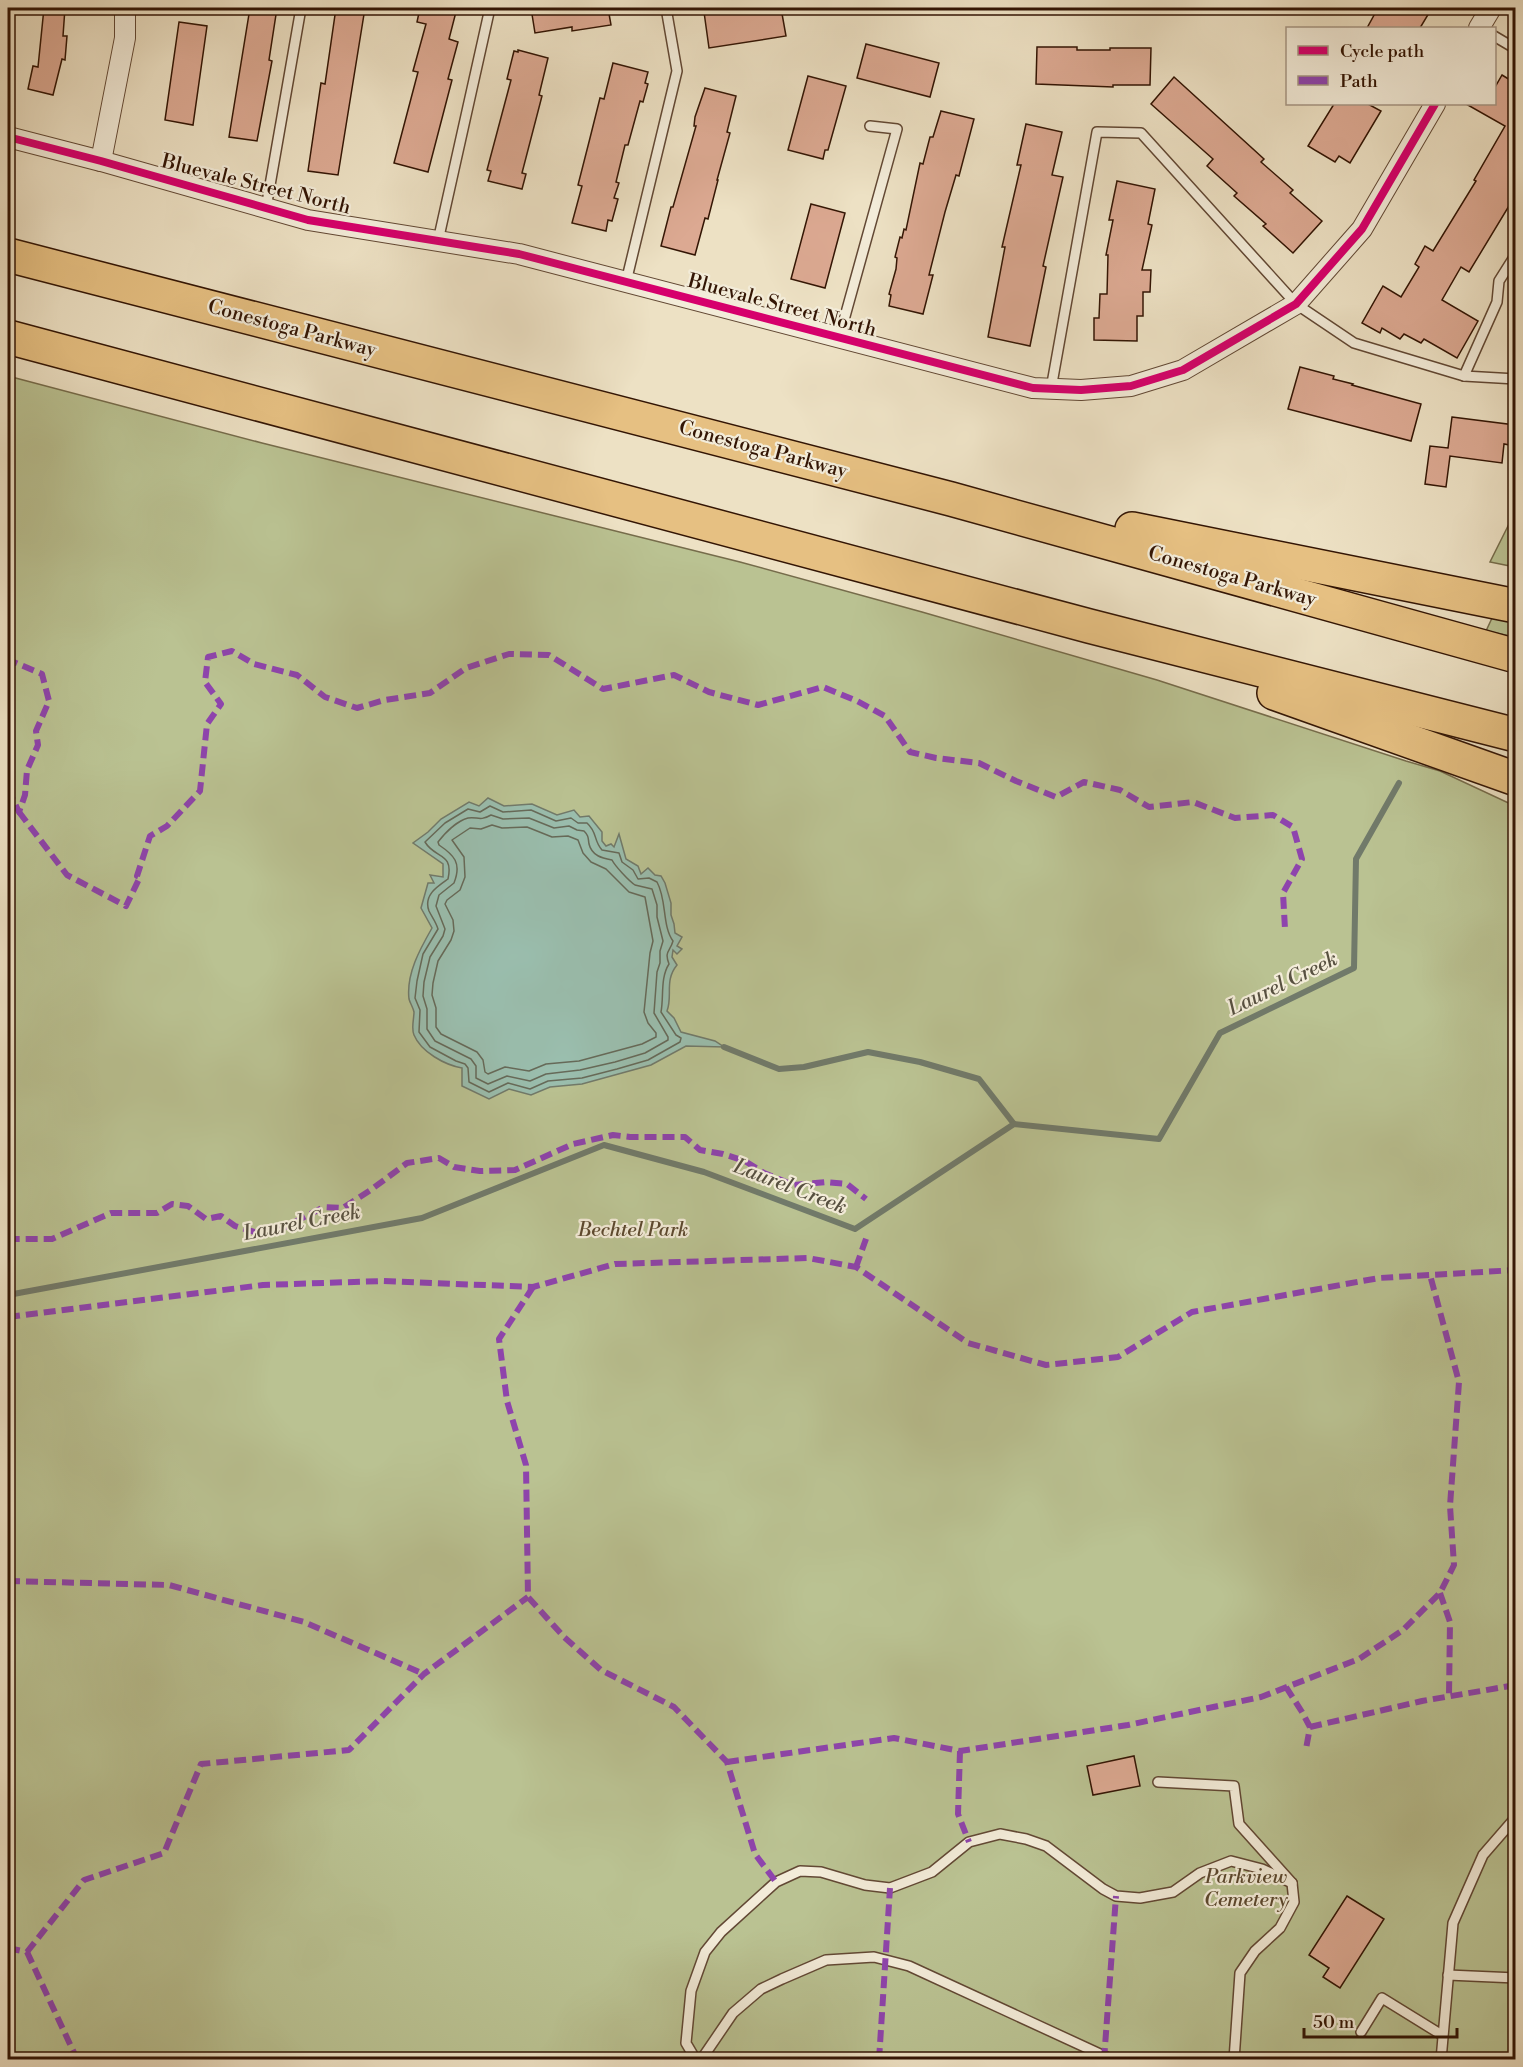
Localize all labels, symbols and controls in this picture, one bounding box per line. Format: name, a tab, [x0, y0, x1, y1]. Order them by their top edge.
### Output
legend	[1286, 27, 1496, 105]
text: Cycle path	[1340, 40, 1424, 63]
text: Path	[1340, 70, 1378, 93]
street label: Bluevale Street North	[158, 149, 353, 221]
street label: Bluevale Street North	[684, 269, 879, 343]
street label: Conestoga Parkway	[205, 294, 379, 364]
street label: Conestoga Parkway	[676, 415, 850, 485]
street label: Conestoga Parkway	[1145, 541, 1319, 613]
water label: Laurel Creek	[1223, 946, 1342, 1022]
water label: Laurel Creek	[729, 1153, 850, 1220]
water label: Laurel Creek	[240, 1199, 363, 1247]
park label: Bechtel Park	[577, 1218, 688, 1243]
park label: Parkview Cemetery	[1204, 1865, 1288, 1913]
scale bar	[1304, 2001, 1457, 2039]
text: 50 m	[1313, 2011, 1355, 2034]

